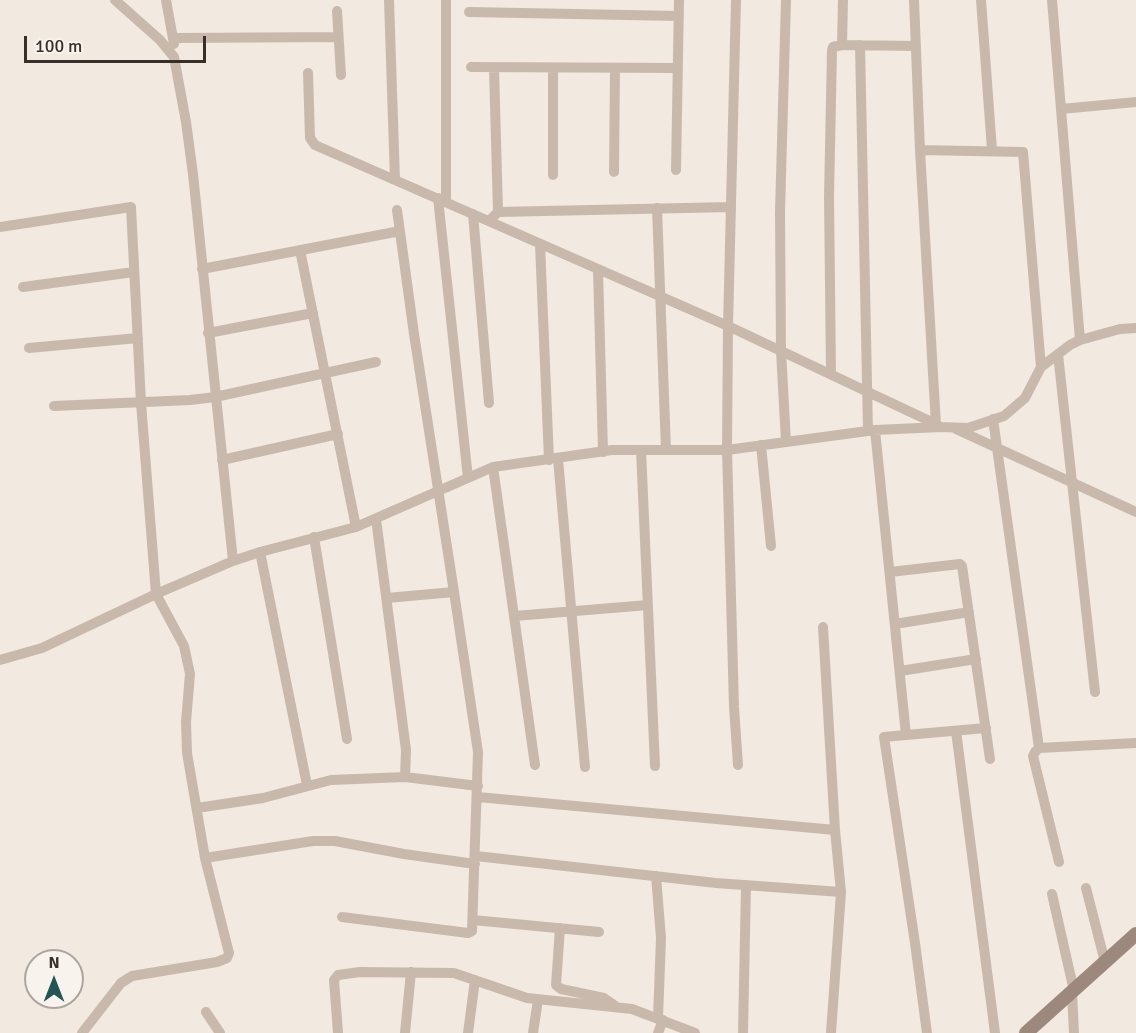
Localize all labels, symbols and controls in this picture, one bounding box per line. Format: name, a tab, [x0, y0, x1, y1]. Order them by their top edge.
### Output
scale bar	[27, 24, 208, 62]
text: 100 m	[35, 35, 82, 57]
north arrow	[24, 949, 84, 1009]
text: N	[48, 953, 60, 973]

